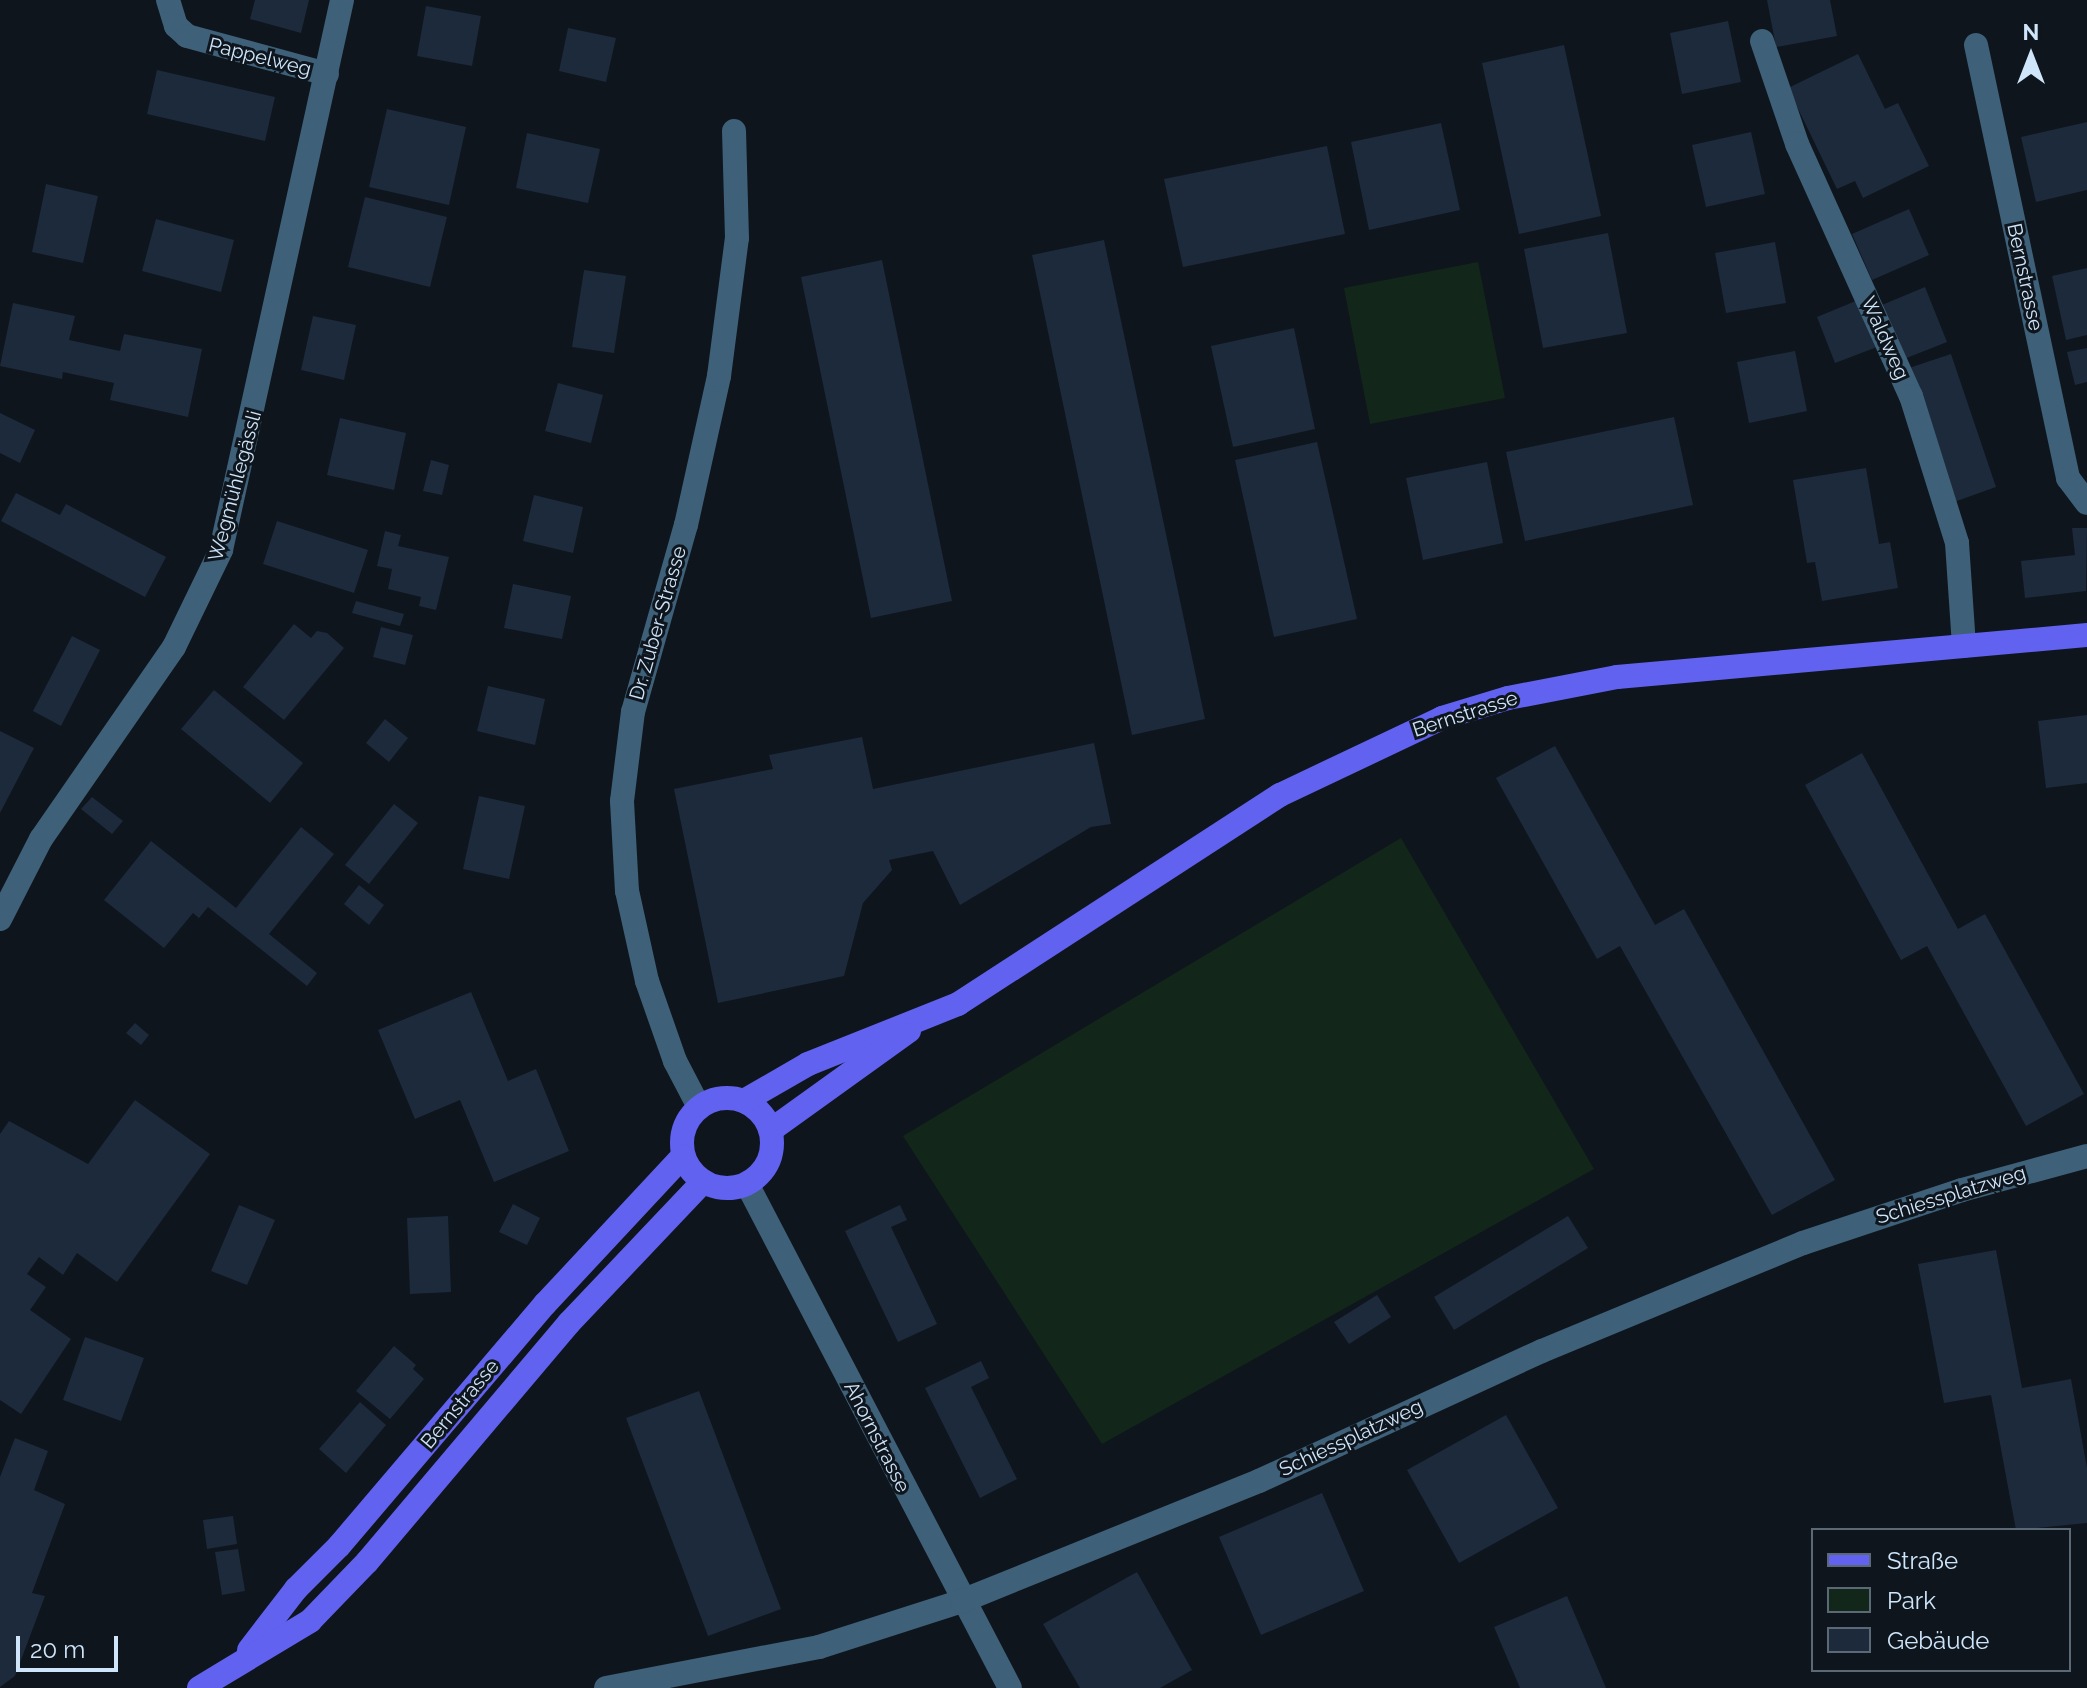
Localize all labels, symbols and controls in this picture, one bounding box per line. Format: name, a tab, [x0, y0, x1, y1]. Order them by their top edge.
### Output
north arrow	[1991, 16, 2071, 96]
text: N	[2023, 19, 2039, 45]
street label: Pappelweg	[206, 33, 314, 81]
street label: Bernstrasse	[2002, 221, 2048, 333]
street label: Waldweg	[1856, 293, 1914, 383]
street label: Wegmühlegässli	[203, 408, 267, 564]
street label: Dr. Zuber-Strasse	[625, 543, 691, 703]
street label: Bernstrasse	[1409, 686, 1521, 742]
street label: Schiessplatzweg	[1873, 1161, 2029, 1229]
street label: Bernstrasse	[416, 1355, 504, 1453]
street label: Ahornstrasse	[839, 1378, 915, 1496]
street label: Schiessplatzweg	[1276, 1394, 1426, 1482]
legend	[1811, 1528, 2071, 1672]
text: Straße	[1887, 1546, 1958, 1575]
text: Park	[1887, 1586, 1936, 1615]
scale bar	[20, 1620, 122, 1670]
text: Gebäude	[1887, 1626, 1989, 1655]
text: 20 m	[30, 1635, 85, 1664]

